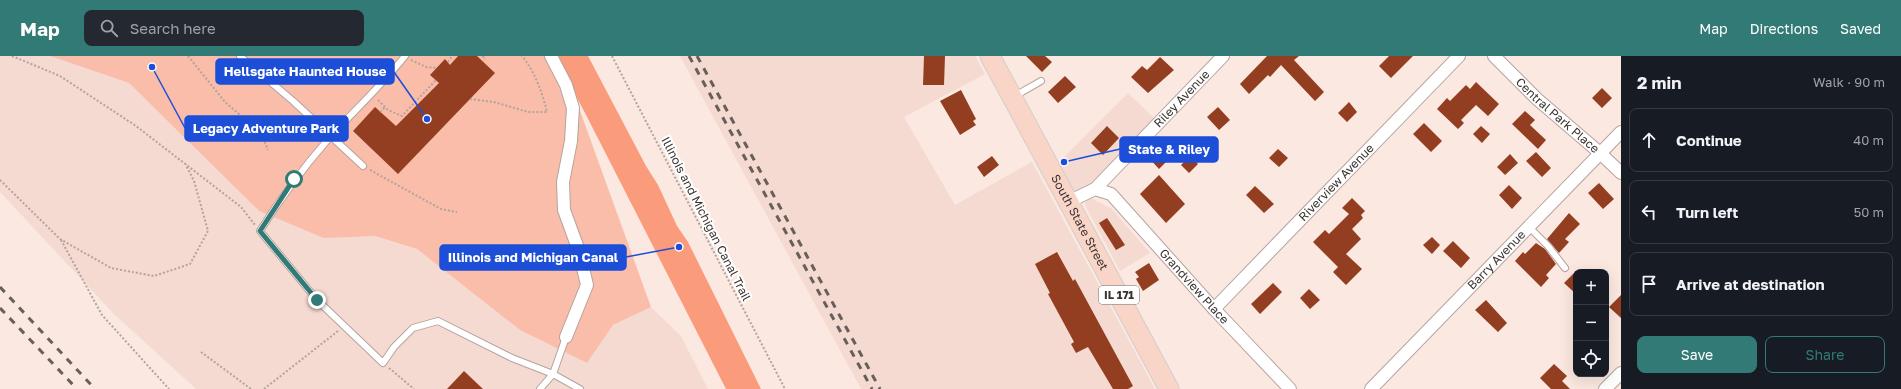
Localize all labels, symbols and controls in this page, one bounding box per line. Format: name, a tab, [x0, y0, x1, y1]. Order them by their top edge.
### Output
search box	[84, 10, 364, 46]
text: Map	[20, 17, 60, 40]
icon: search	[98, 17, 120, 39]
text: Search here	[130, 19, 216, 37]
text: Map	[1699, 20, 1728, 37]
text: Directions	[1750, 20, 1818, 37]
text: Saved	[1840, 20, 1881, 37]
callout: Hellsgate Haunted House	[216, 59, 394, 84]
text: Hellsgate Haunted House	[224, 63, 387, 79]
street label: Riley Avenue	[1150, 67, 1212, 130]
text: 2 min	[1637, 72, 1681, 93]
street label: Central Park Place	[1513, 74, 1603, 156]
text: Walk · 90 m	[1813, 74, 1885, 90]
callout: Legacy Adventure Park	[185, 116, 348, 141]
text: Legacy Adventure Park	[193, 120, 340, 136]
icon: ahead	[1638, 129, 1660, 151]
text: Continue	[1676, 131, 1742, 149]
text: 40 m	[1853, 132, 1884, 148]
street label: Illinois and Michigan Canal Trail	[658, 134, 755, 304]
callout: State & Riley	[1120, 137, 1218, 162]
street label: Riverview Avenue	[1295, 140, 1377, 224]
text: State & Riley	[1128, 141, 1210, 157]
route start	[285, 170, 303, 188]
street label: South State Street	[1048, 172, 1112, 273]
icon: left	[1638, 201, 1660, 223]
text: Turn left	[1676, 203, 1738, 221]
text: 50 m	[1854, 204, 1884, 220]
street label: Barry Avenue	[1464, 227, 1528, 292]
callout: Illinois and Michigan Canal	[440, 245, 626, 270]
street label: Grandview Place	[1157, 245, 1232, 327]
text: Illinois and Michigan Canal	[448, 249, 619, 265]
map controls	[1573, 269, 1609, 377]
button: +	[1573, 269, 1609, 305]
icon: arrive	[1638, 273, 1660, 295]
text: Arrive at destination	[1676, 275, 1825, 293]
road number: IL 171	[1099, 286, 1139, 304]
route end	[308, 291, 326, 309]
button: −	[1573, 305, 1609, 341]
button: Save	[1637, 336, 1757, 373]
button: Share	[1765, 336, 1885, 373]
button: locate	[1573, 341, 1609, 377]

